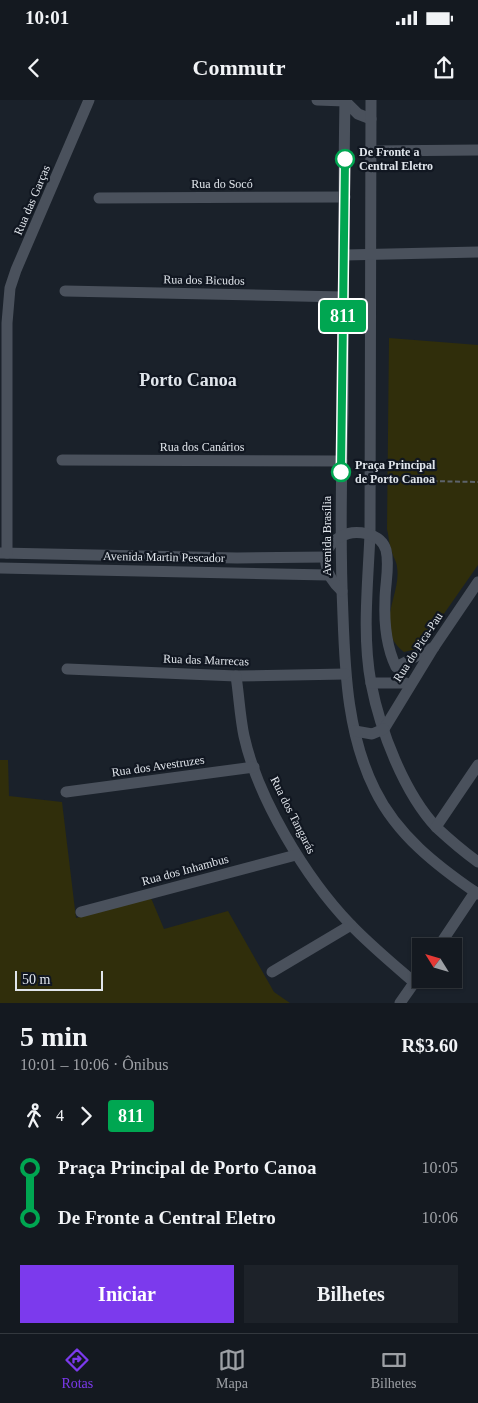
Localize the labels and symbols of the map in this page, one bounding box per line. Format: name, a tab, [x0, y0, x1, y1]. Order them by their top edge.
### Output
place label: De Fronte a Central Eletro	[359, 145, 433, 173]
marker: De Fronte a Central Eletro	[335, 149, 355, 169]
street label: Rua das Garças	[11, 163, 53, 237]
street label: Rua do Socó	[191, 177, 253, 191]
street label: Rua dos Bicudos	[163, 272, 245, 288]
line badge: 811	[314, 300, 372, 332]
district label: Porto Canoa	[139, 370, 237, 390]
street label: Rua dos Canários	[160, 440, 245, 454]
place label: Praça Principal de Porto Canoa	[355, 458, 436, 486]
marker: Praça Principal de Porto Canoa	[331, 462, 351, 482]
street label: Avenida Brasília	[320, 495, 334, 576]
street label: Avenida Martin Pescador	[103, 549, 225, 565]
street label: Rua do Pica-Pau	[390, 610, 446, 684]
street label: Rua das Marrecas	[163, 652, 250, 669]
street label: Rua dos Avestruzes	[111, 752, 206, 779]
street label: Rua dos Tangarás	[267, 774, 319, 856]
street label: Rua dos Inhambus	[140, 852, 230, 888]
north arrow	[412, 938, 462, 988]
scale bar	[15, 968, 102, 991]

